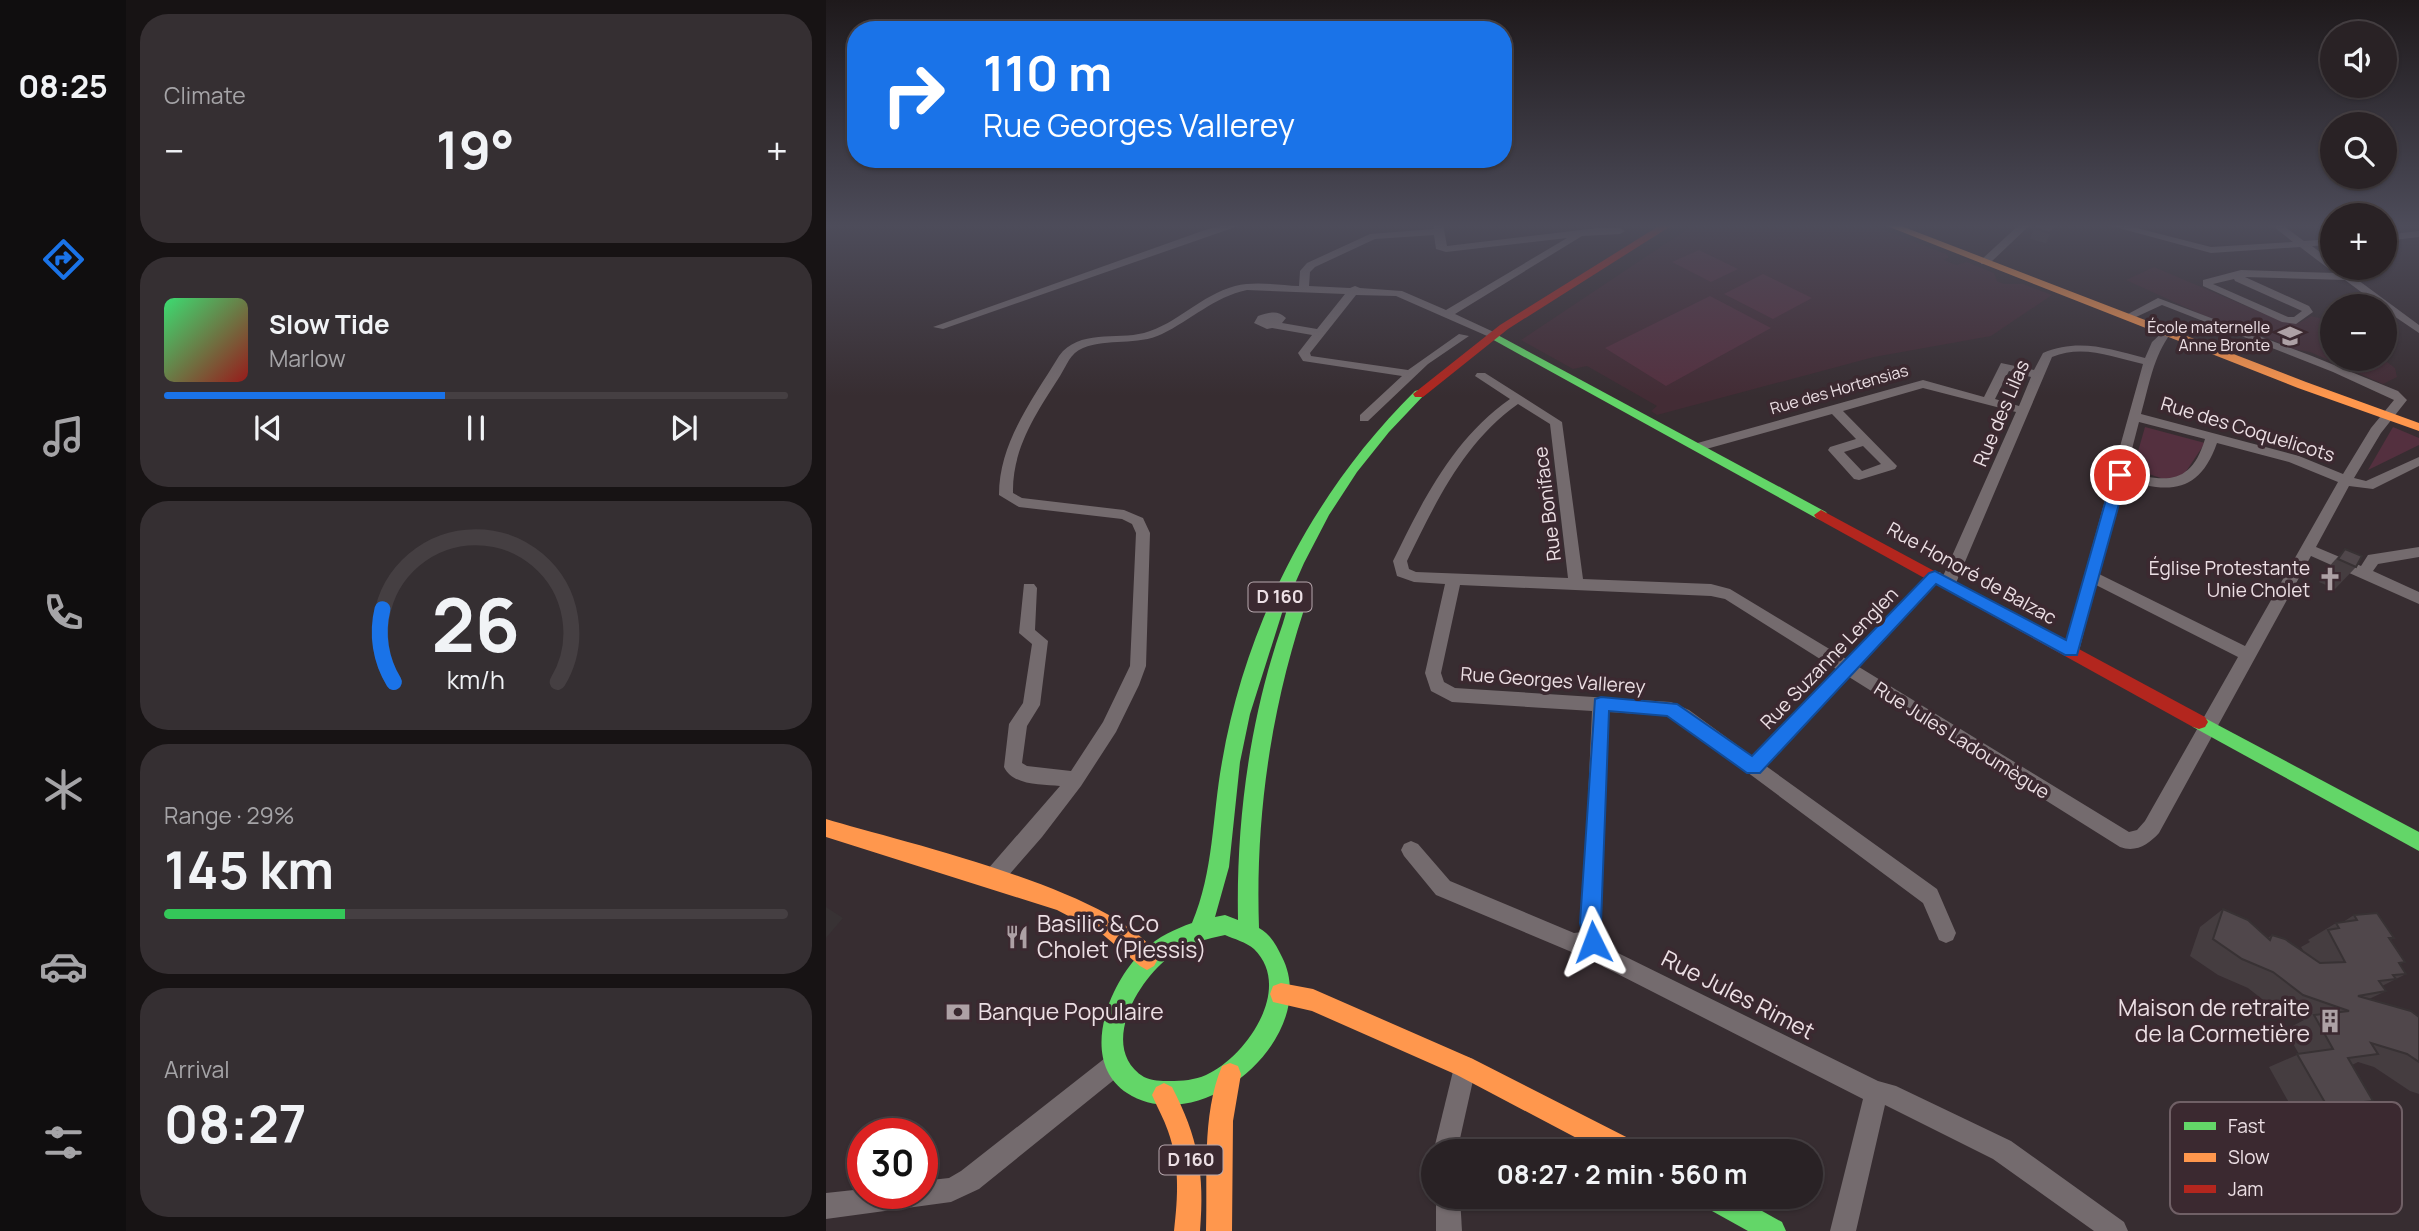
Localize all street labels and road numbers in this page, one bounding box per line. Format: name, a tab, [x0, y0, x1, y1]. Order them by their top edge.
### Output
street label: Rue des Lilas	[1967, 356, 2035, 470]
street label: Rue des Hortensias	[1767, 359, 1911, 419]
street label: Rue des Coquelicots	[2158, 390, 2338, 468]
street label: Rue Boniface	[1527, 445, 1567, 563]
street label: Rue Honoré de Balzac	[1883, 516, 2061, 630]
street label: Rue Suzanne Lenglen	[1754, 581, 1904, 735]
road number: D 160	[1248, 582, 1312, 612]
street label: Rue Georges Vallerey	[1460, 661, 1646, 699]
street label: Rue Jules Ladoumègue	[1869, 675, 2055, 805]
street label: Rue Jules Rimet	[1656, 942, 1821, 1046]
road number: D 160	[1160, 1146, 1222, 1175]

